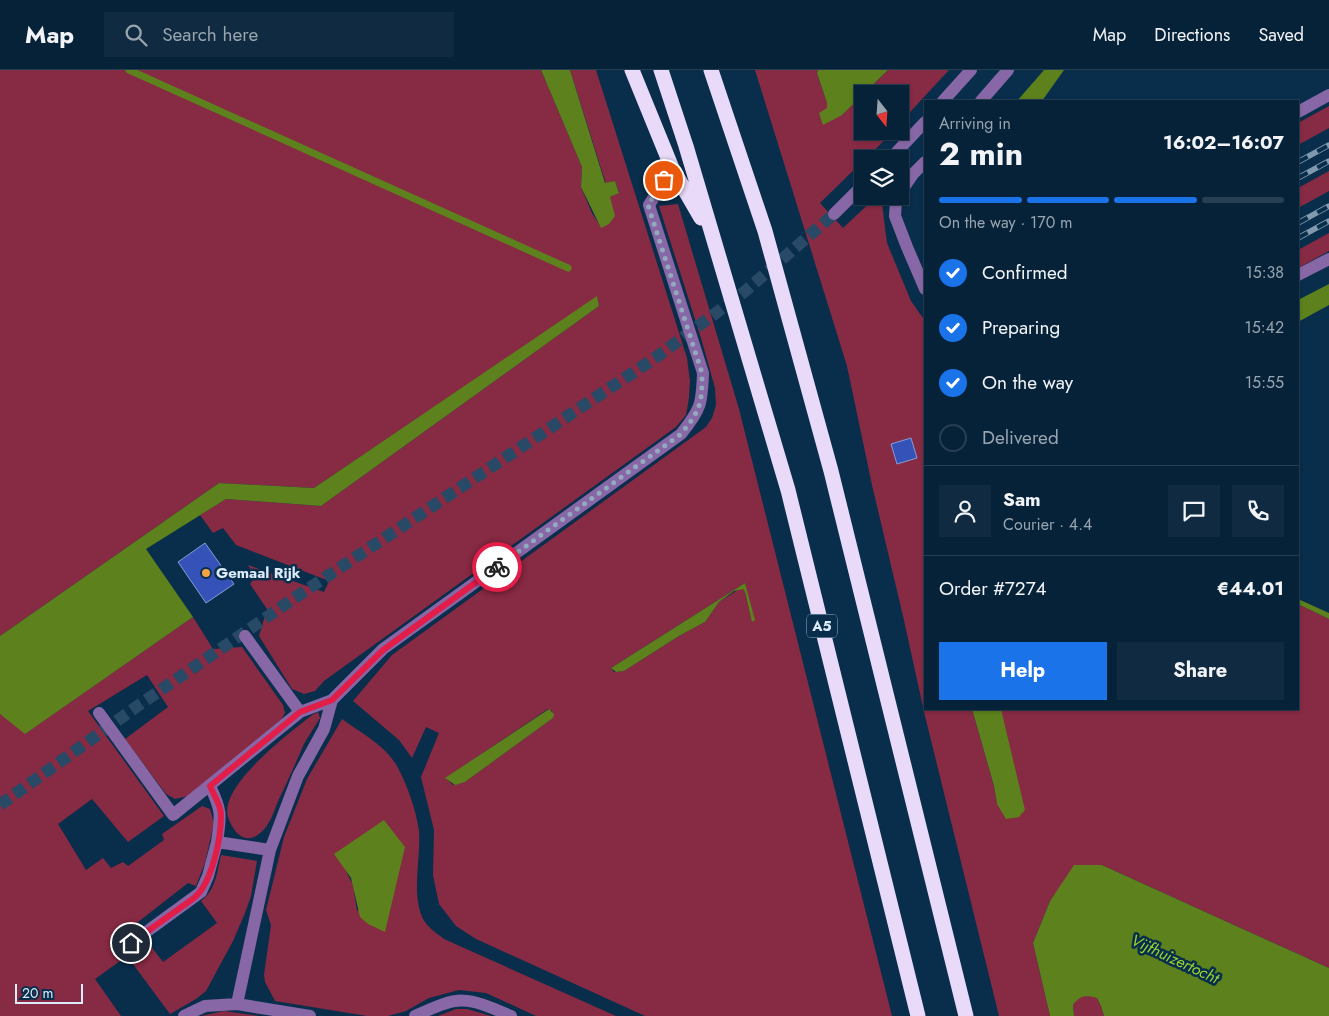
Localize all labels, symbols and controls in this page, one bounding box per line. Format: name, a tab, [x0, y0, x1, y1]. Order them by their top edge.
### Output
search box	[104, 12, 454, 57]
text: Map	[25, 17, 74, 52]
icon: search	[122, 21, 150, 49]
text: Search here	[162, 21, 258, 48]
text: Map	[1093, 22, 1126, 48]
text: Directions	[1154, 22, 1230, 48]
text: Saved	[1258, 22, 1304, 48]
north arrow	[854, 85, 909, 140]
map controls	[854, 85, 909, 205]
text: Arriving in	[939, 112, 1011, 135]
text: 16:02–16:07	[1163, 129, 1284, 156]
text: 2 min	[939, 131, 1023, 177]
button: layers	[854, 150, 909, 205]
pin	[643, 159, 685, 201]
icon: bag	[650, 166, 678, 194]
text: On the way · 170 m	[939, 211, 1073, 234]
icon: check	[939, 259, 967, 287]
text: Confirmed	[982, 259, 1068, 286]
text: 15:38	[1246, 261, 1284, 284]
icon: check	[939, 314, 967, 342]
text: Preparing	[982, 314, 1060, 341]
text: 15:42	[1245, 316, 1284, 339]
icon: check	[939, 369, 967, 397]
text: On the way	[982, 369, 1073, 396]
text: 15:55	[1245, 371, 1284, 394]
text: Delivered	[982, 424, 1059, 451]
button: person	[939, 485, 991, 537]
button: chat	[1168, 485, 1220, 537]
button: phone	[1232, 485, 1284, 537]
text: Sam	[1003, 486, 1041, 513]
text: Courier · 4.4	[1003, 513, 1092, 536]
courier	[472, 542, 522, 592]
icon: bike	[483, 553, 511, 581]
place label: Gemaal Rijk	[216, 562, 301, 584]
marker: Gemaal Rijk	[200, 567, 212, 579]
text: Order #7274	[939, 575, 1047, 602]
text: €44.01	[1217, 575, 1284, 602]
road number: A5	[807, 614, 837, 638]
button: Help	[939, 642, 1107, 700]
button: Share	[1117, 642, 1284, 700]
pin	[110, 922, 152, 964]
icon: home	[117, 929, 145, 957]
water label: Vijfhuizertocht	[1127, 929, 1224, 990]
scale bar	[15, 981, 82, 1004]
text: 20 m	[22, 983, 54, 1003]

